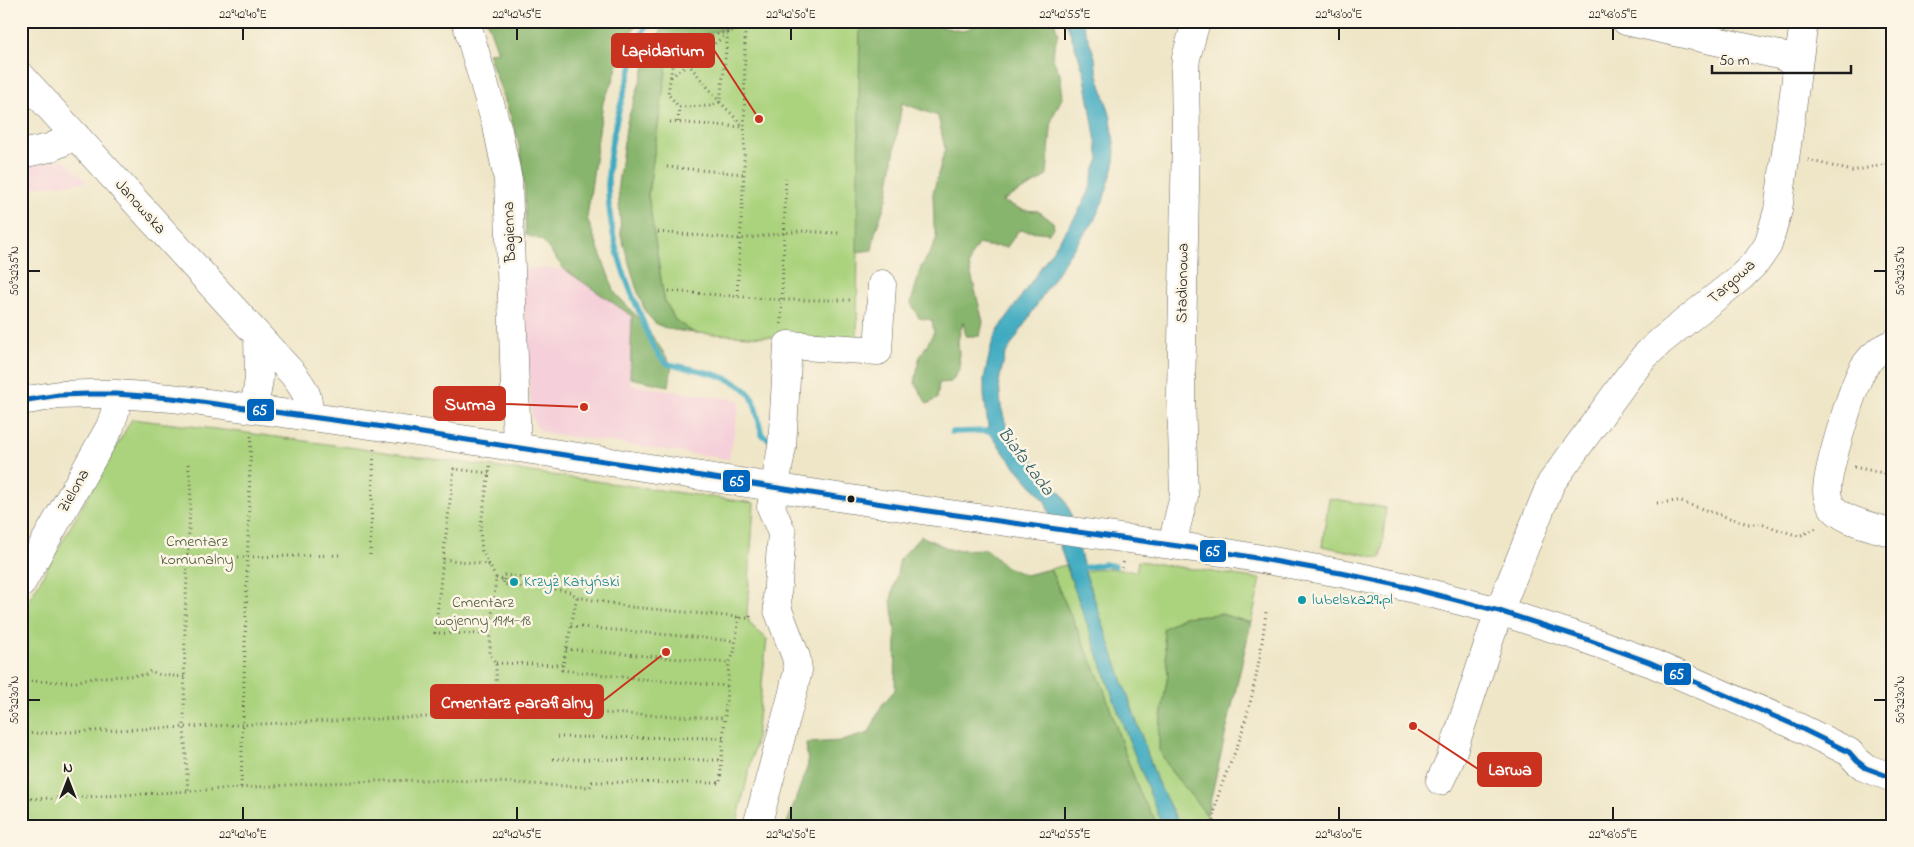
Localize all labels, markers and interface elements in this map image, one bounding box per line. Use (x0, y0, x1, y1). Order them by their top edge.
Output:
text: 22°42'40"E (219, 6, 267, 24)
text: 22°42'45"E (492, 6, 542, 24)
text: 22°42'50"E (766, 6, 816, 24)
text: 22°42'55"E (1039, 6, 1091, 24)
text: 22°43'00"E (1316, 6, 1362, 24)
text: 22°43'05"E (1589, 6, 1637, 24)
callout: Lapidarium (612, 34, 714, 67)
text: Lapidarium (622, 39, 704, 65)
scale bar (1712, 42, 1850, 74)
text: 50 m (1719, 50, 1750, 72)
street label: Janowska (109, 174, 171, 240)
street label: Bagienna (497, 201, 523, 264)
street label: Stadionowa (1170, 243, 1196, 323)
text: 50°32'35"N (6, 246, 24, 296)
text: 50°32'35"N (1892, 246, 1910, 296)
street label: Targowa (1703, 254, 1761, 310)
callout: Surma (434, 387, 505, 420)
text: Surma (444, 393, 496, 419)
line badge: 65 (246, 398, 275, 422)
text: 65 (252, 401, 267, 422)
water label: Biała Łada (991, 422, 1059, 502)
street label: Zielona (52, 465, 96, 517)
line badge: 65 (722, 469, 751, 493)
text: 65 (729, 472, 744, 493)
unlabelled marker (846, 494, 856, 504)
park label: Cmentarz komunalny (161, 530, 234, 572)
line badge: 65 (1199, 539, 1227, 563)
text: 65 (1205, 542, 1220, 563)
place label: Krzyż Katyński (524, 570, 620, 594)
marker: Krzyż Katyński (508, 576, 520, 588)
place label: lubelska29.pl (1312, 588, 1393, 612)
park label: Cmentarz wojenny 1914-18 (435, 591, 531, 633)
marker: lubelska29.pl (1296, 594, 1308, 606)
line badge: 65 (1663, 662, 1692, 686)
text: 65 (1669, 665, 1684, 686)
text: 50°32'30"N (6, 676, 24, 724)
text: 50°32'30"N (1892, 676, 1910, 724)
callout: Cmentarz parafialny (431, 685, 603, 718)
text: Cmentarz parafialny (441, 691, 593, 718)
callout: Larwa (1478, 753, 1541, 786)
north arrow (42, 754, 92, 804)
text: N (63, 758, 73, 779)
text: Larwa (1488, 758, 1532, 784)
text: 22°42'40"E (219, 826, 267, 844)
text: 22°42'45"E (492, 826, 542, 844)
text: 22°42'50"E (766, 826, 816, 844)
text: 22°42'55"E (1039, 826, 1091, 844)
text: 22°43'00"E (1316, 826, 1362, 844)
text: 22°43'05"E (1589, 826, 1637, 844)

